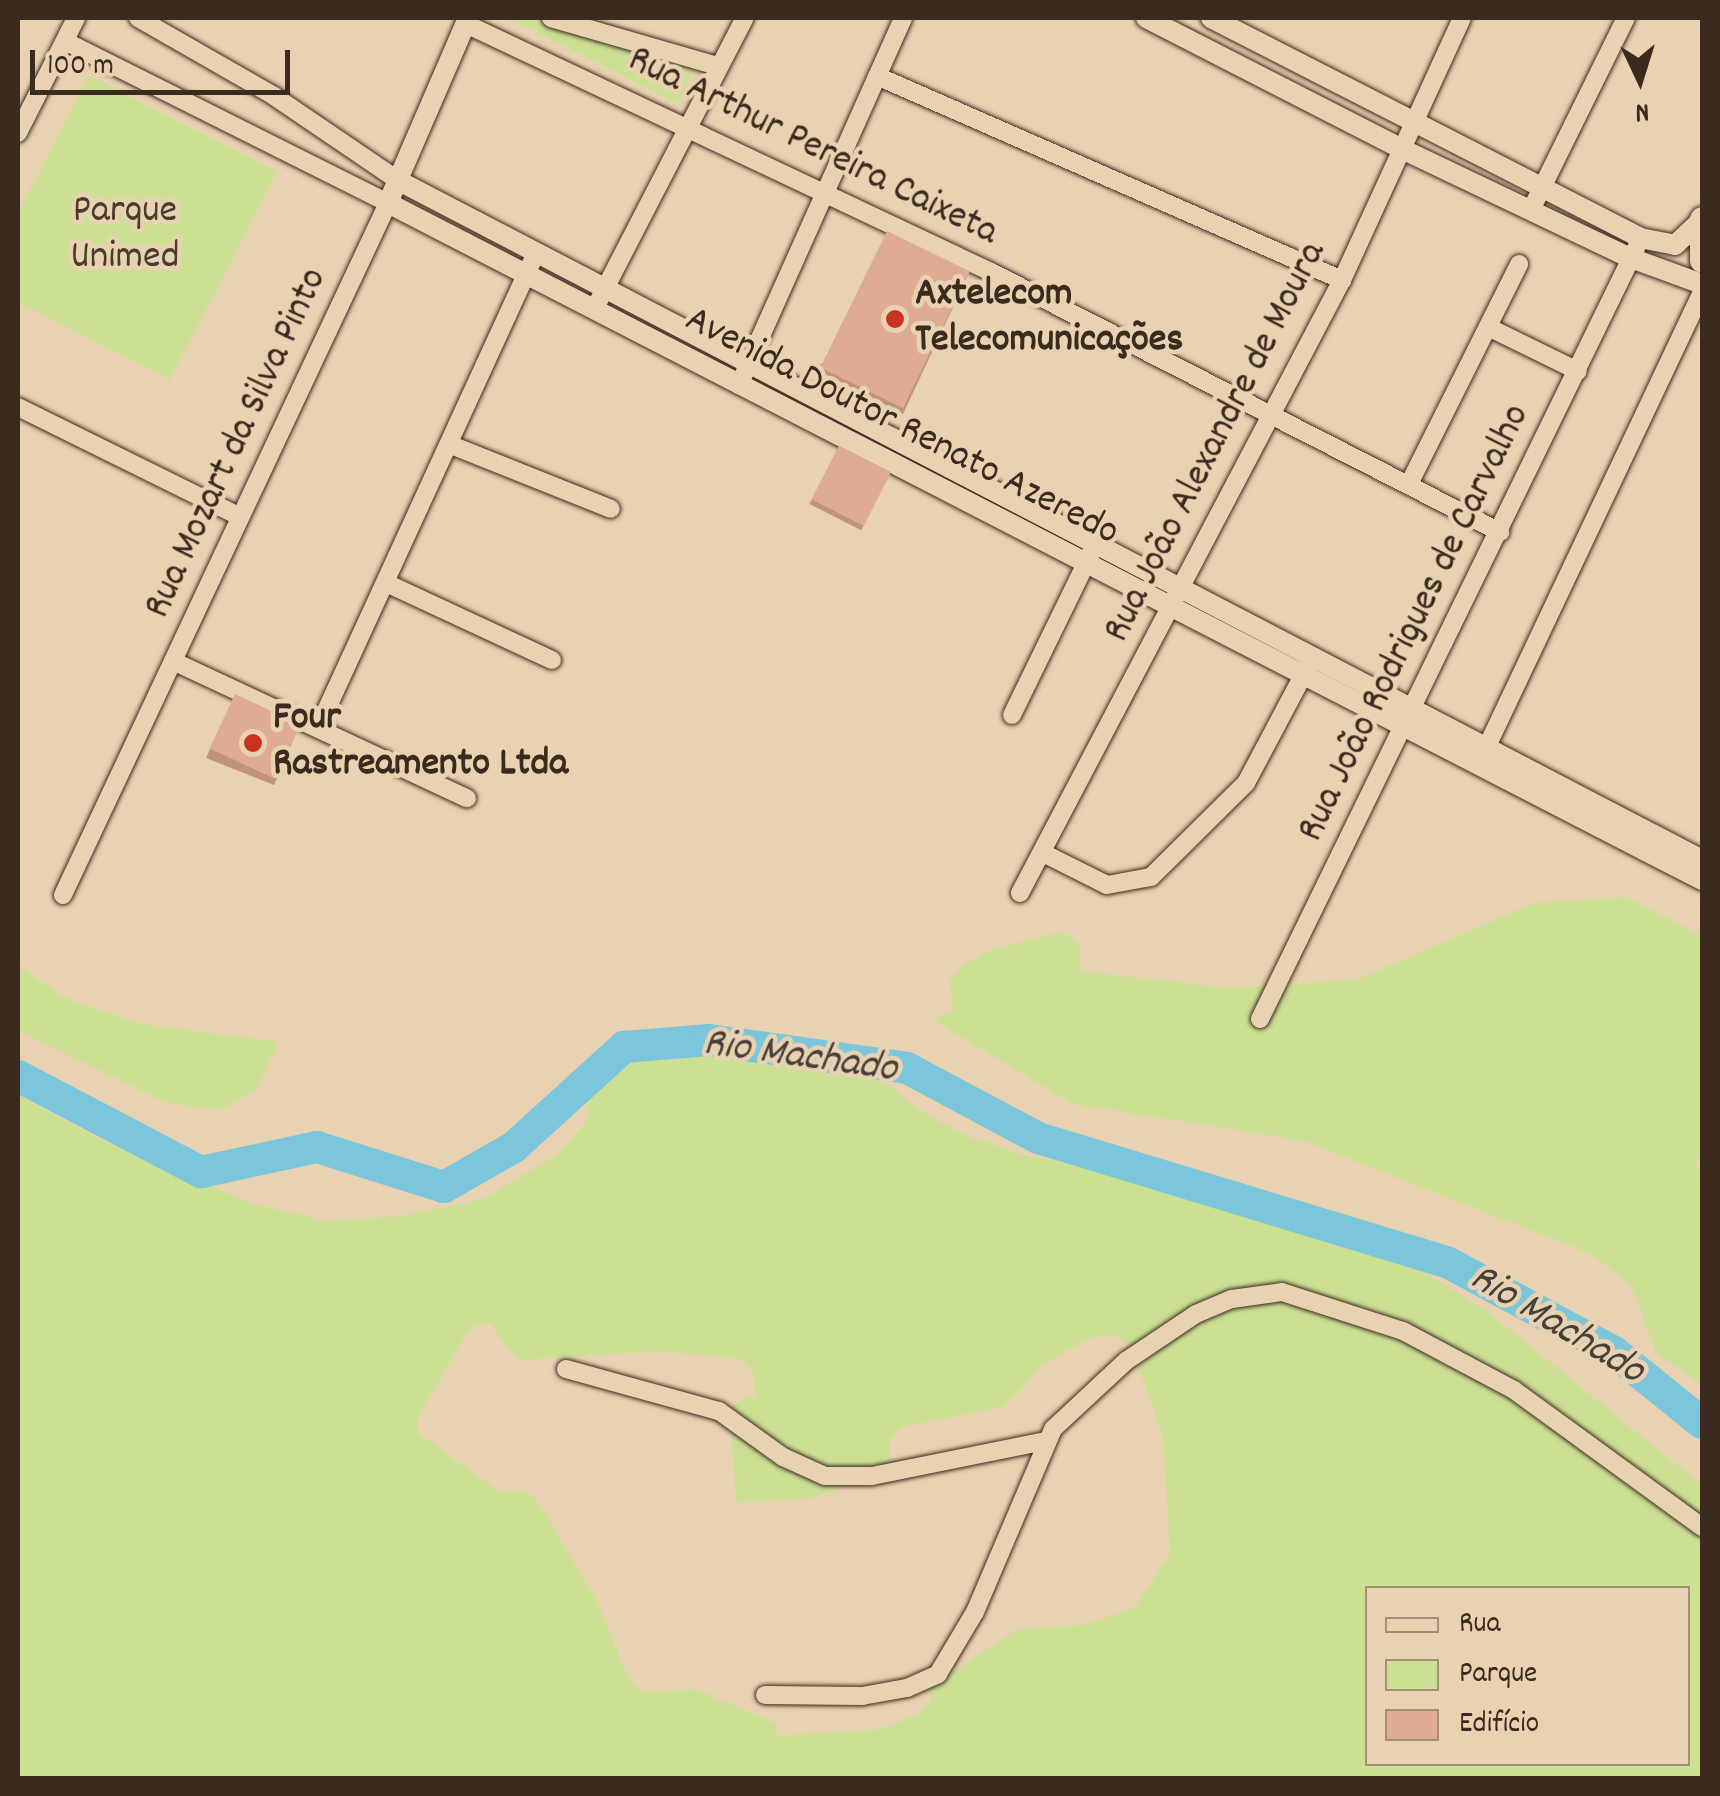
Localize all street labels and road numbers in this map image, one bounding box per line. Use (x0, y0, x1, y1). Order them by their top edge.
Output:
street label: Rua Arthur Pereira Caixeta (619, 38, 1005, 258)
street label: Rua João Alexandre de Moura (1095, 235, 1339, 651)
street label: Rua Mozart da Silva Pinto (136, 261, 340, 627)
street label: Avenida Doutor Renato Azeredo (676, 298, 1126, 558)
street label: Rua João Rodrigues de Carvalho (1289, 398, 1543, 850)

